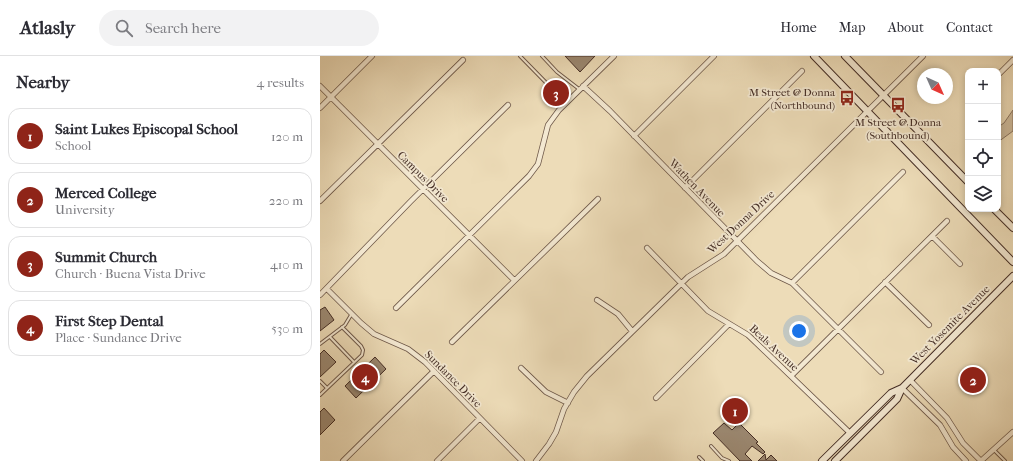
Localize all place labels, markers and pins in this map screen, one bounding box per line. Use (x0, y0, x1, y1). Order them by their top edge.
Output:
pin: 3 (543, 78, 569, 108)
place label: M Street @ Donna (Northbound) (749, 86, 836, 112)
bus stop icon: M Street @ Donna (Northbound) (838, 89, 856, 107)
bus stop icon: M Street @ Donna (Southbound) (889, 96, 907, 114)
place label: M Street @ Donna (Southbound) (855, 116, 942, 142)
pin: 4 (352, 362, 378, 392)
pin: 2 (960, 365, 986, 395)
pin: 1 (722, 396, 748, 426)

